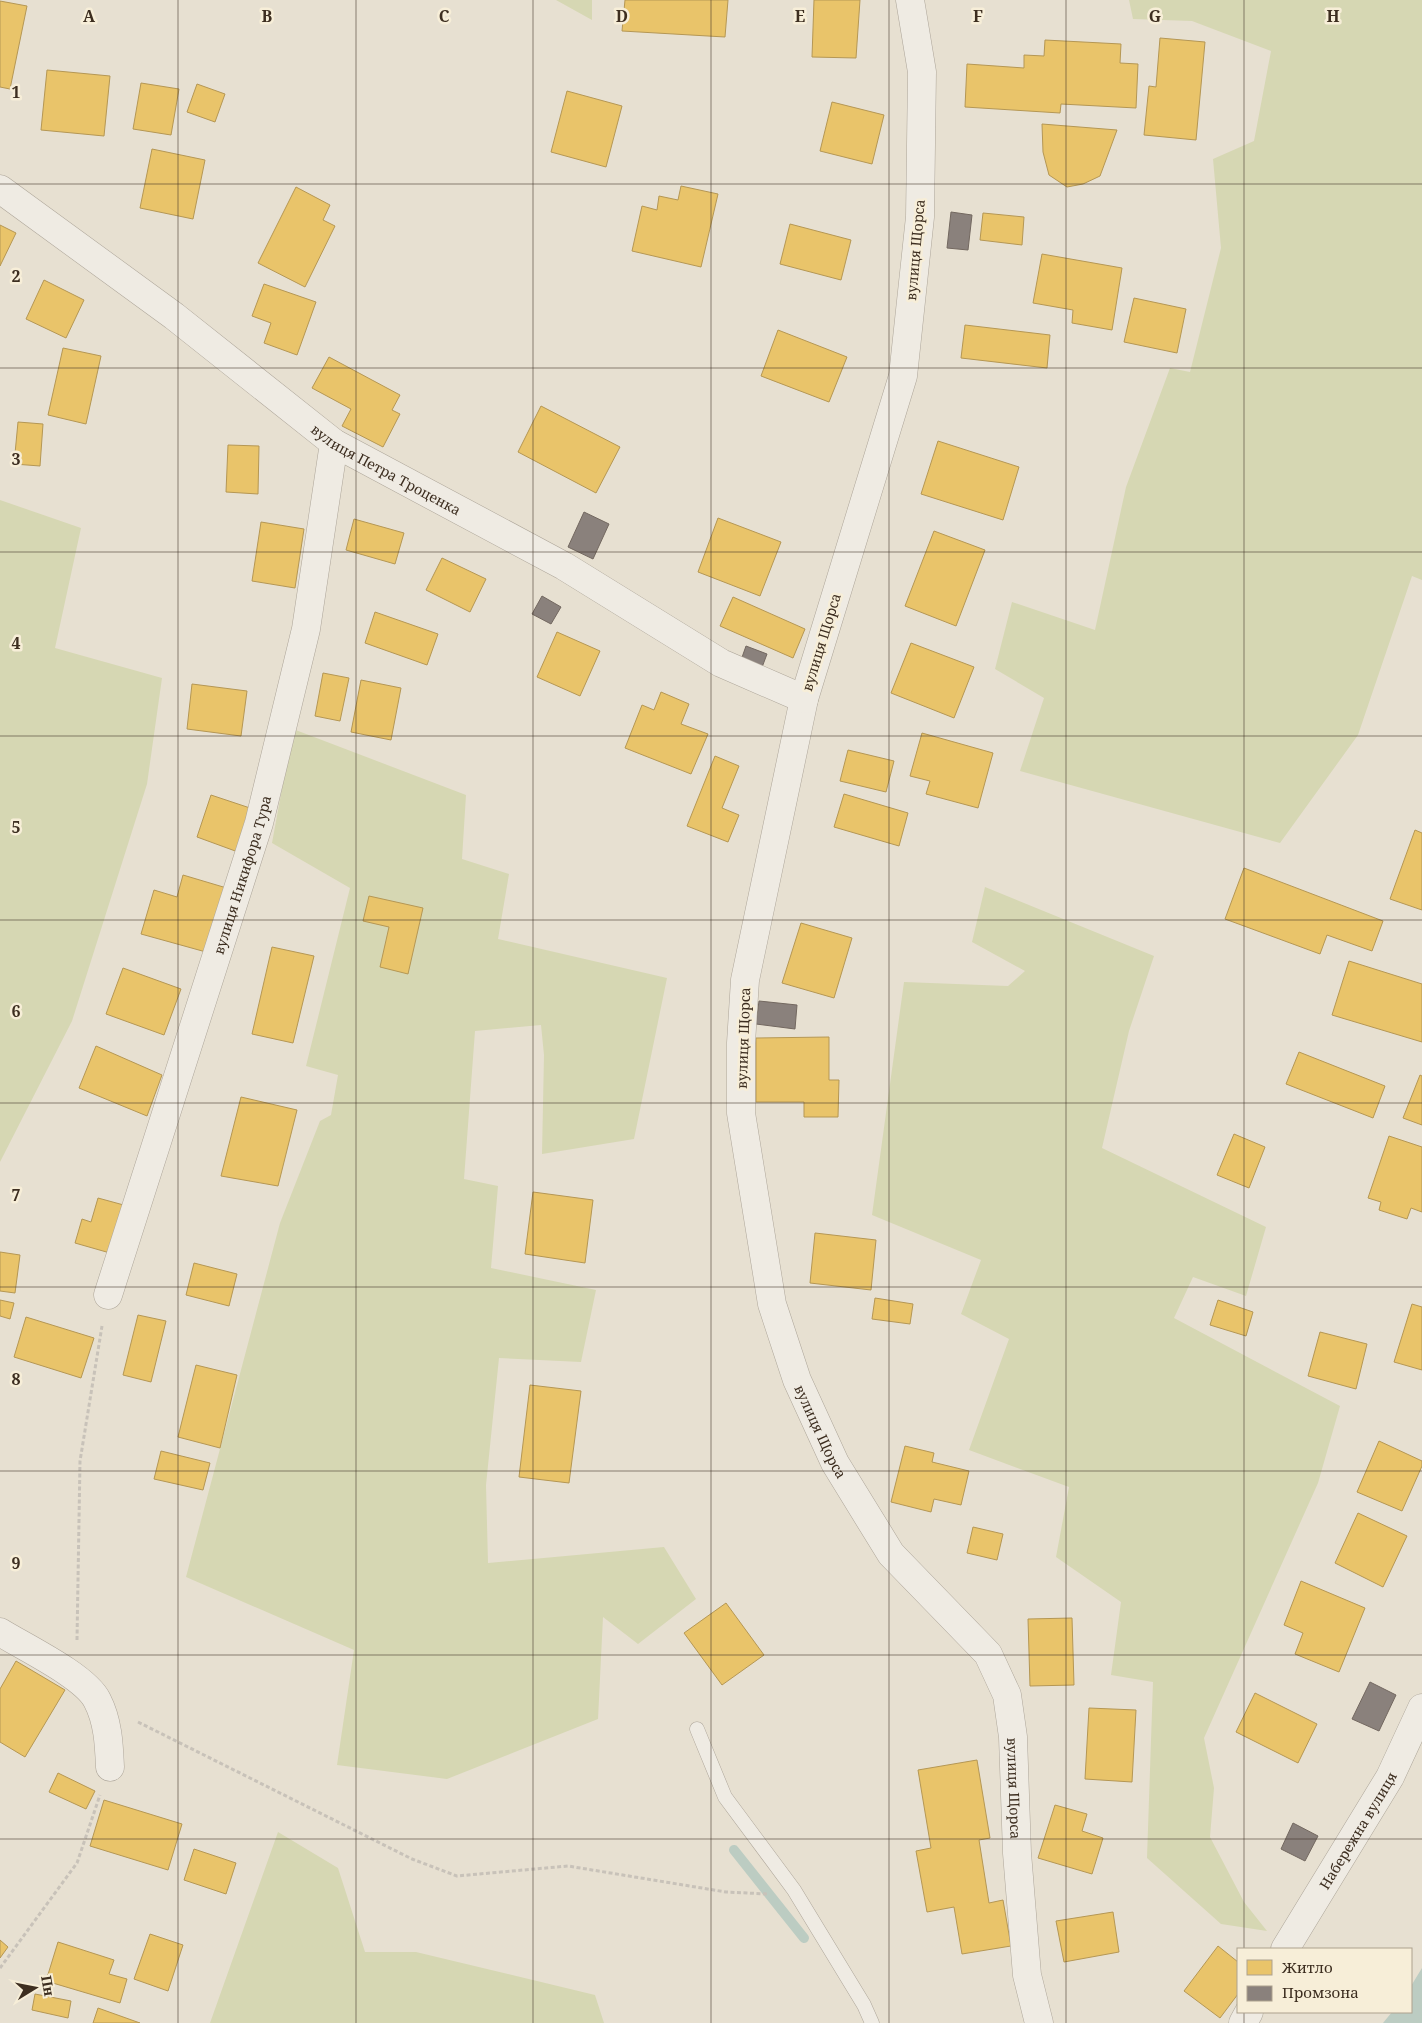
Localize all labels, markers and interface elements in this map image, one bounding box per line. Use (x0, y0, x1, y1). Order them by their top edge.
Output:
text: A (83, 5, 96, 27)
text: B (262, 5, 273, 27)
text: C (439, 5, 450, 27)
text: D (616, 5, 628, 27)
text: E (795, 5, 805, 27)
text: F (973, 5, 983, 27)
text: G (1149, 5, 1161, 27)
text: H (1326, 5, 1340, 27)
text: 1 (11, 81, 21, 103)
street label: вулиця Щорса (901, 199, 929, 301)
text: 2 (11, 265, 21, 287)
street label: вулиця Петра Троценка (307, 419, 465, 519)
text: 3 (11, 448, 21, 470)
street label: вулиця Щорса (797, 591, 845, 693)
text: 4 (11, 632, 21, 654)
street label: вулиця Никифора Тура (208, 793, 275, 957)
text: 5 (11, 816, 21, 838)
street label: вулиця Щорса (732, 987, 754, 1089)
text: 6 (11, 1000, 21, 1022)
text: 7 (11, 1184, 21, 1206)
text: 8 (11, 1368, 21, 1390)
street label: вулиця Щорса (791, 1381, 851, 1482)
text: 9 (11, 1552, 21, 1574)
street label: вулиця Щорса (1004, 1737, 1026, 1839)
street label: Набережна вулиця (1314, 1769, 1401, 1893)
legend (1237, 1948, 1412, 2013)
text: Житло (1281, 1957, 1333, 1977)
north arrow (10, 1963, 60, 2013)
text: Пн (37, 1974, 60, 1998)
text: Промзона (1282, 1982, 1359, 2002)

